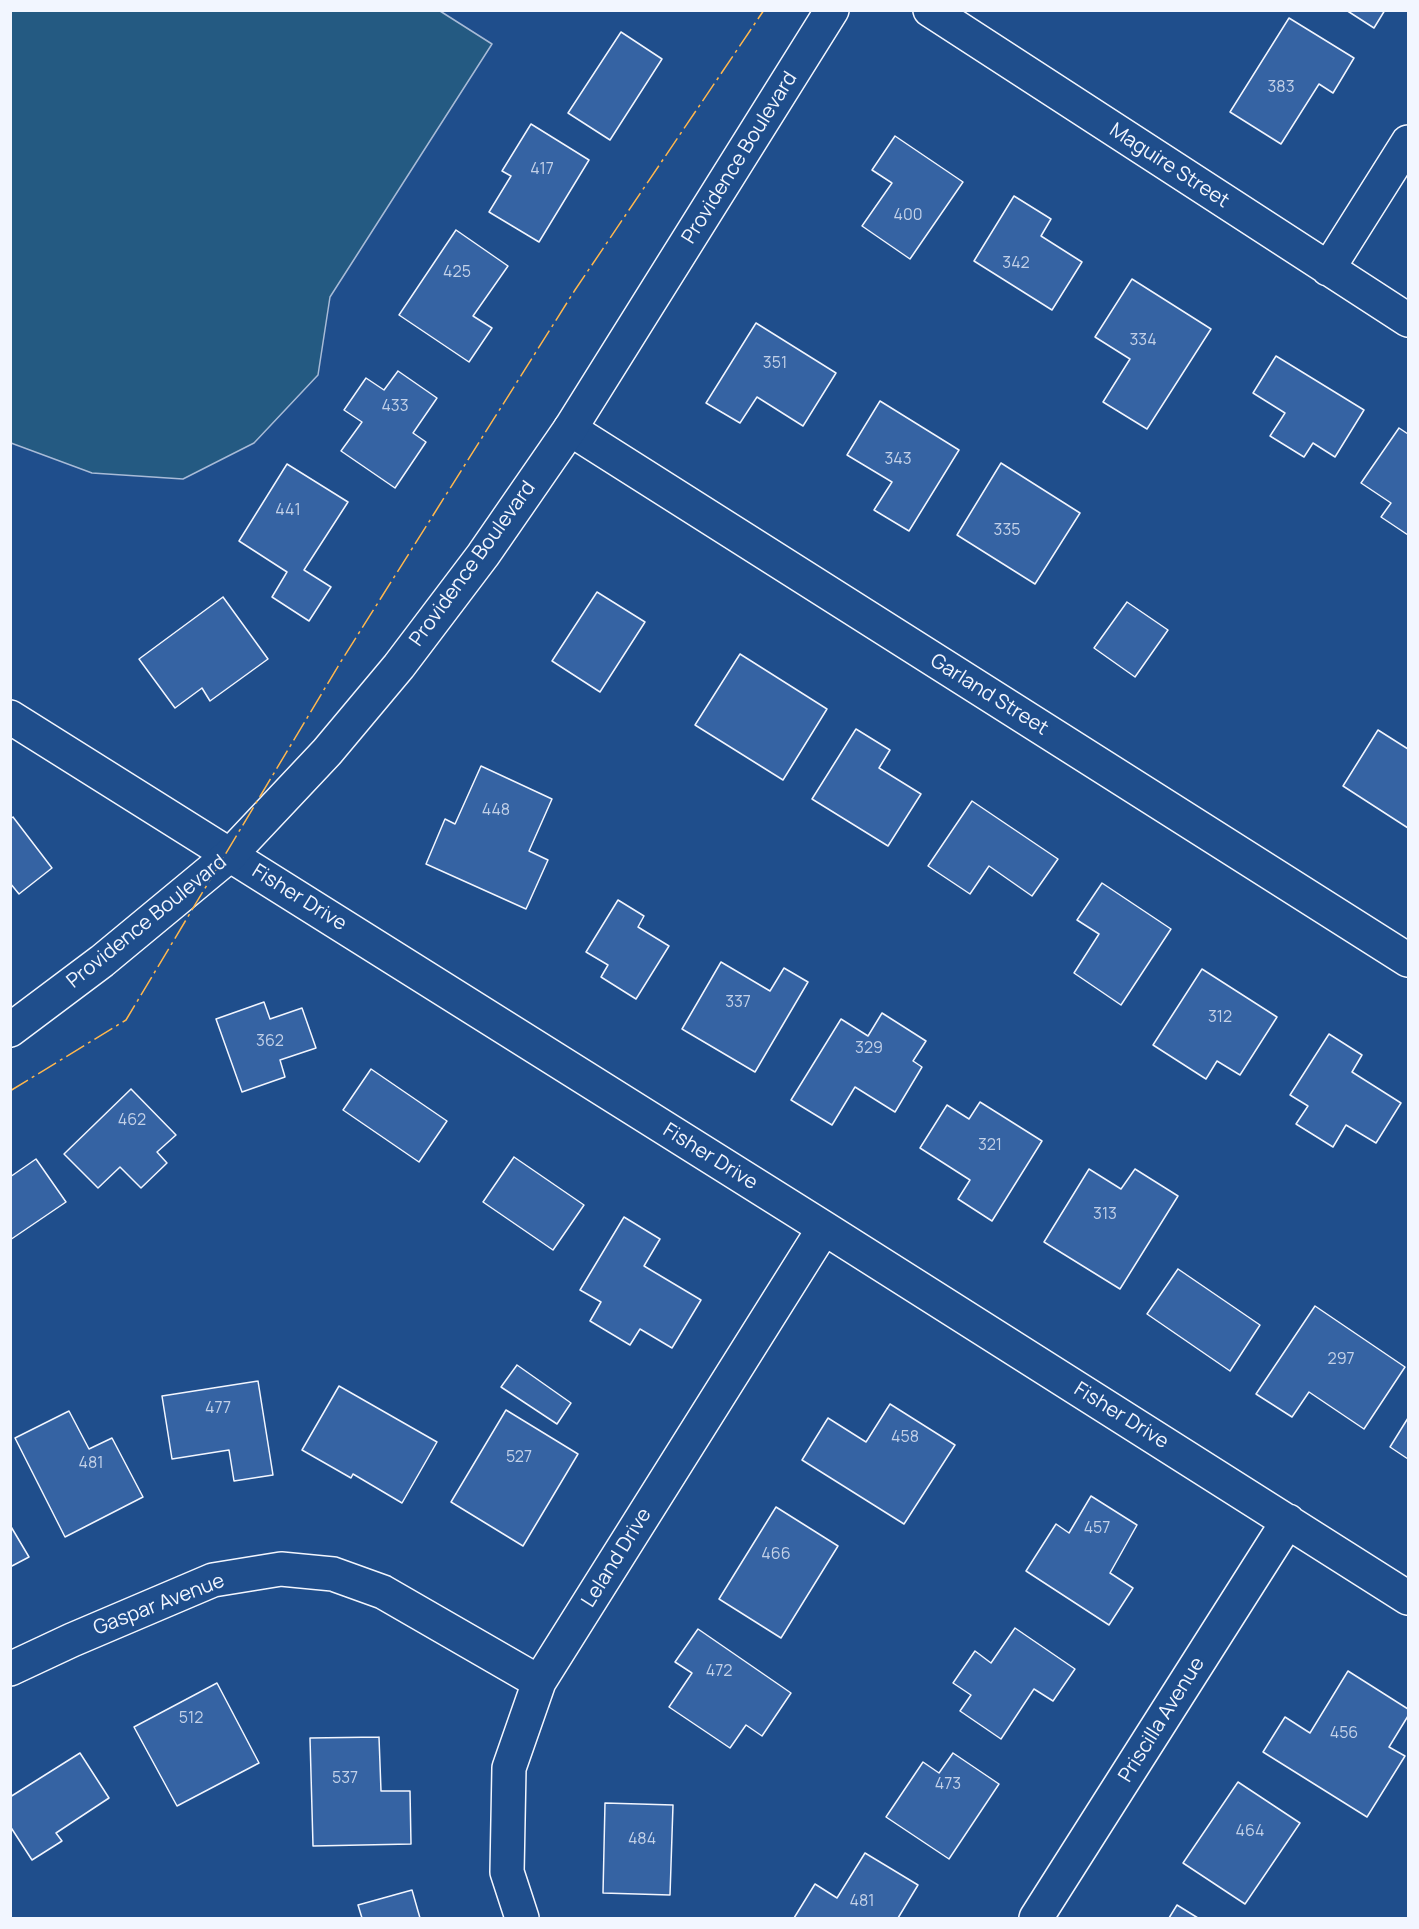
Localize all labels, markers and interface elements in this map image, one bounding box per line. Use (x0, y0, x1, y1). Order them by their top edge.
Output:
street label: Providence Boulevard (677, 68, 803, 248)
house number: 383 (1268, 78, 1294, 98)
street label: Maguire Street (1105, 118, 1233, 214)
house number: 417 (530, 160, 554, 180)
house number: 400 (894, 206, 922, 226)
house number: 342 (1002, 254, 1030, 274)
house number: 425 (443, 263, 471, 283)
house number: 334 (1129, 331, 1157, 351)
house number: 351 (763, 354, 787, 374)
house number: 433 (381, 397, 409, 417)
house number: 343 (884, 450, 912, 470)
street label: Providence Boulevard (405, 477, 541, 651)
house number: 441 (275, 501, 301, 521)
house number: 335 (994, 521, 1020, 541)
street label: Garland Street (926, 649, 1052, 741)
house number: 448 (482, 801, 510, 821)
street label: Providence Boulevard (62, 850, 232, 994)
street label: Fisher Drive (247, 860, 351, 936)
house number: 337 (725, 993, 751, 1013)
house number: 312 (1208, 1008, 1232, 1028)
house number: 362 (256, 1032, 284, 1052)
house number: 329 (855, 1039, 883, 1059)
house number: 462 (118, 1111, 146, 1131)
street label: Fisher Drive (658, 1119, 762, 1195)
house number: 321 (978, 1136, 1002, 1156)
house number: 313 (1093, 1205, 1117, 1225)
house number: 297 (1328, 1350, 1354, 1370)
street label: Fisher Drive (1069, 1378, 1173, 1454)
house number: 477 (205, 1399, 231, 1419)
house number: 458 (891, 1428, 919, 1448)
house number: 527 (506, 1448, 532, 1468)
house number: 481 (79, 1454, 103, 1474)
street label: Leland Drive (577, 1504, 657, 1612)
house number: 457 (1084, 1519, 1110, 1539)
house number: 466 (761, 1545, 791, 1565)
street label: Gaspar Avenue (90, 1569, 228, 1641)
street label: Priscilla Avenue (1114, 1653, 1210, 1787)
house number: 472 (706, 1662, 732, 1682)
house number: 512 (179, 1709, 203, 1729)
house number: 456 (1330, 1724, 1358, 1744)
house number: 537 (332, 1769, 358, 1789)
house number: 473 (935, 1775, 961, 1795)
house number: 464 (1236, 1822, 1264, 1842)
house number: 484 (628, 1830, 656, 1850)
house number: 481 (850, 1892, 874, 1912)

